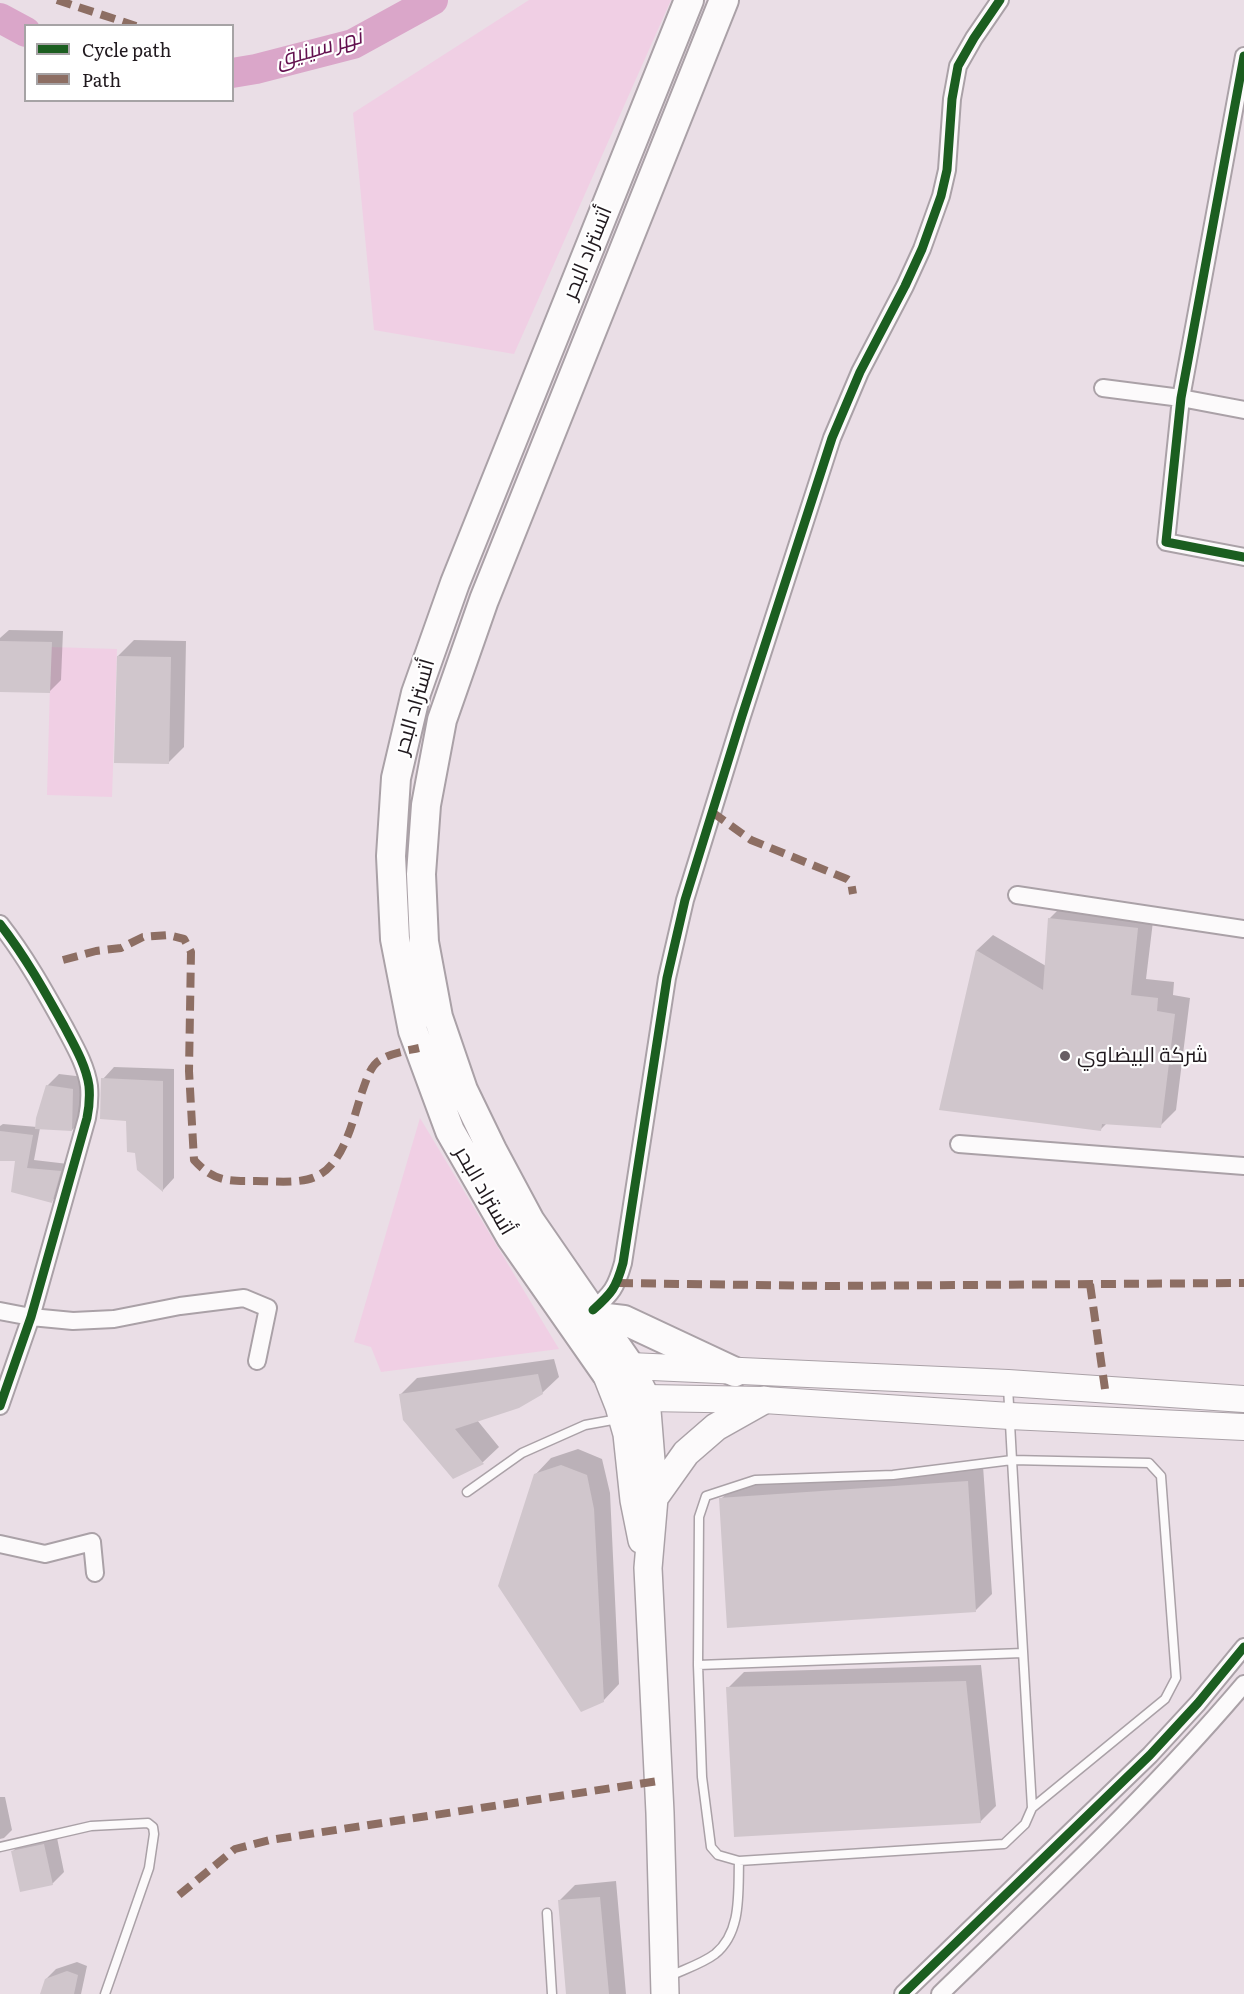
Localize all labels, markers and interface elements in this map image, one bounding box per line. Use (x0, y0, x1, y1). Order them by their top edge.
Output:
legend (24, 24, 234, 102)
water label: نهر سينيق (273, 24, 365, 74)
text: Cycle path (82, 36, 171, 63)
text: Path (82, 66, 121, 93)
street label: أتستراد البحر (558, 203, 618, 303)
street label: أتستراد البحر (389, 656, 441, 758)
place label: شركة البيضاوي (1077, 1043, 1208, 1069)
marker: شركة البيضاوي (1058, 1049, 1072, 1063)
street label: أتستراد البحر (449, 1142, 519, 1240)

